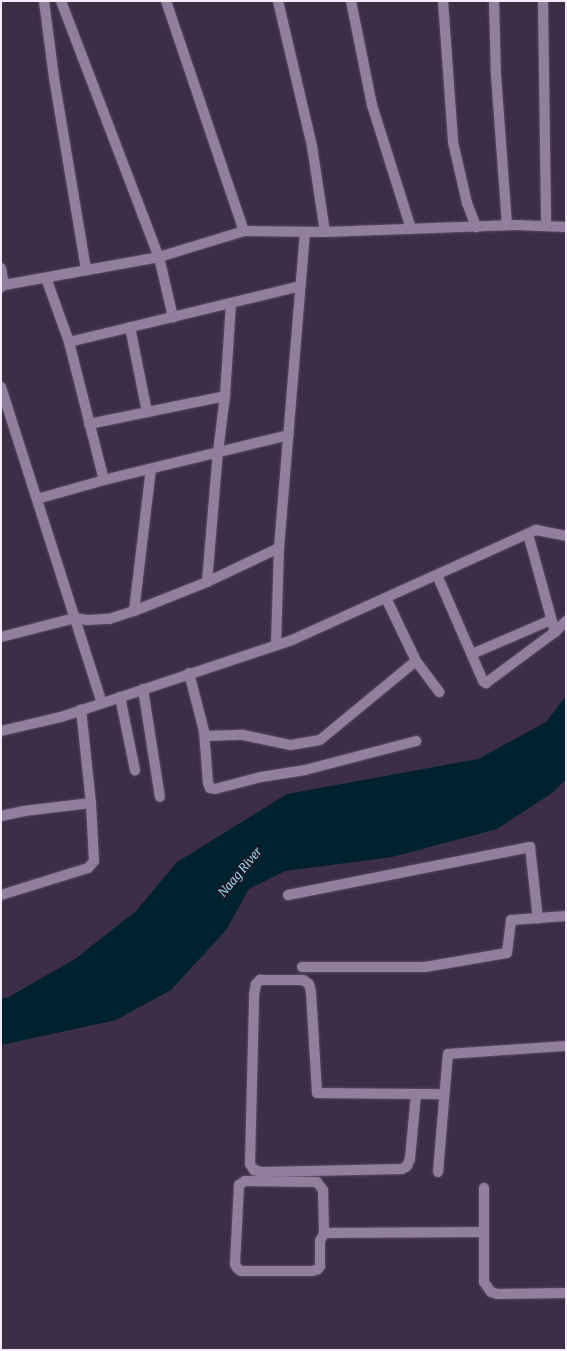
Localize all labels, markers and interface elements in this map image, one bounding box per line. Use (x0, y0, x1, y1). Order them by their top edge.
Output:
water label: Naag River (215, 844, 265, 900)

